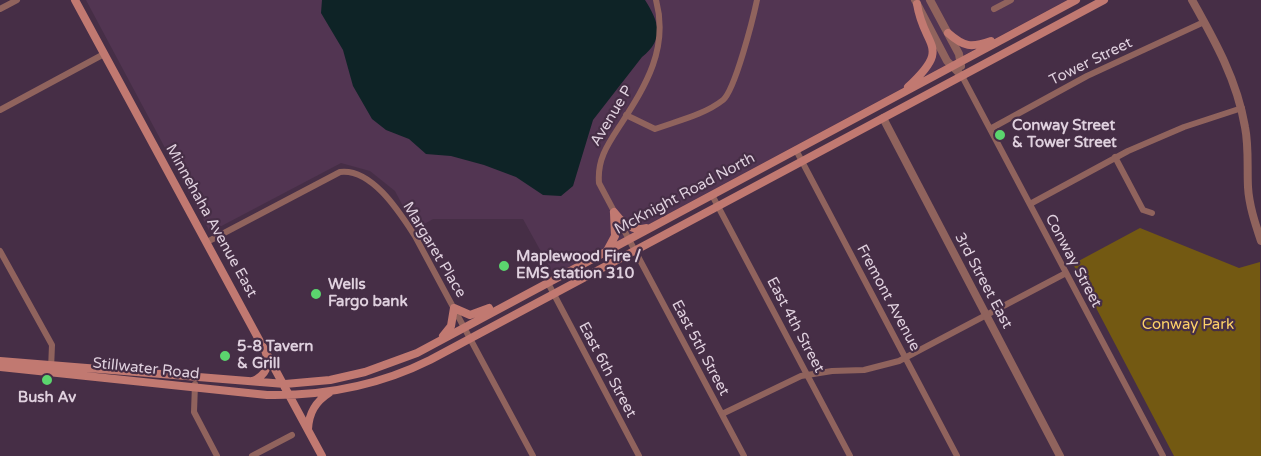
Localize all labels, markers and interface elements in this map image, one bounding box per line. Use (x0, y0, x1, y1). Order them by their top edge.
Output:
street label: Tower Street (1047, 34, 1135, 90)
street label: Avenue P (587, 82, 637, 150)
place label: Conway Street & Tower Street (1012, 117, 1117, 152)
marker: Conway Street & Tower Street (993, 128, 1007, 142)
street label: Minnehaha Avenue East (161, 141, 261, 301)
street label: McKnight Road North (612, 149, 758, 239)
street label: Margaret Place (398, 199, 470, 301)
street label: Conway Street (1041, 211, 1105, 311)
street label: 3rd Street East (950, 230, 1016, 332)
street label: Fremont Avenue (852, 242, 924, 354)
place label: Maplewood Fire / EMS station 310 (516, 248, 641, 283)
marker: Maplewood Fire / EMS station 310 (497, 259, 511, 273)
street label: East 4th Street (762, 274, 828, 376)
place label: Wells Fargo bank (328, 276, 408, 311)
marker: Wells Fargo bank (309, 287, 323, 301)
street label: East 5th Street (667, 297, 733, 399)
park label: Conway Park (1142, 316, 1234, 334)
street label: East 6th Street (574, 319, 640, 421)
place label: 5-8 Tavern & Grill (237, 338, 313, 373)
marker: 5-8 Tavern & Grill (218, 349, 232, 363)
street label: Stillwater Road (92, 354, 200, 384)
marker: Bush Av (40, 373, 54, 387)
place label: Bush Av (18, 389, 76, 407)

